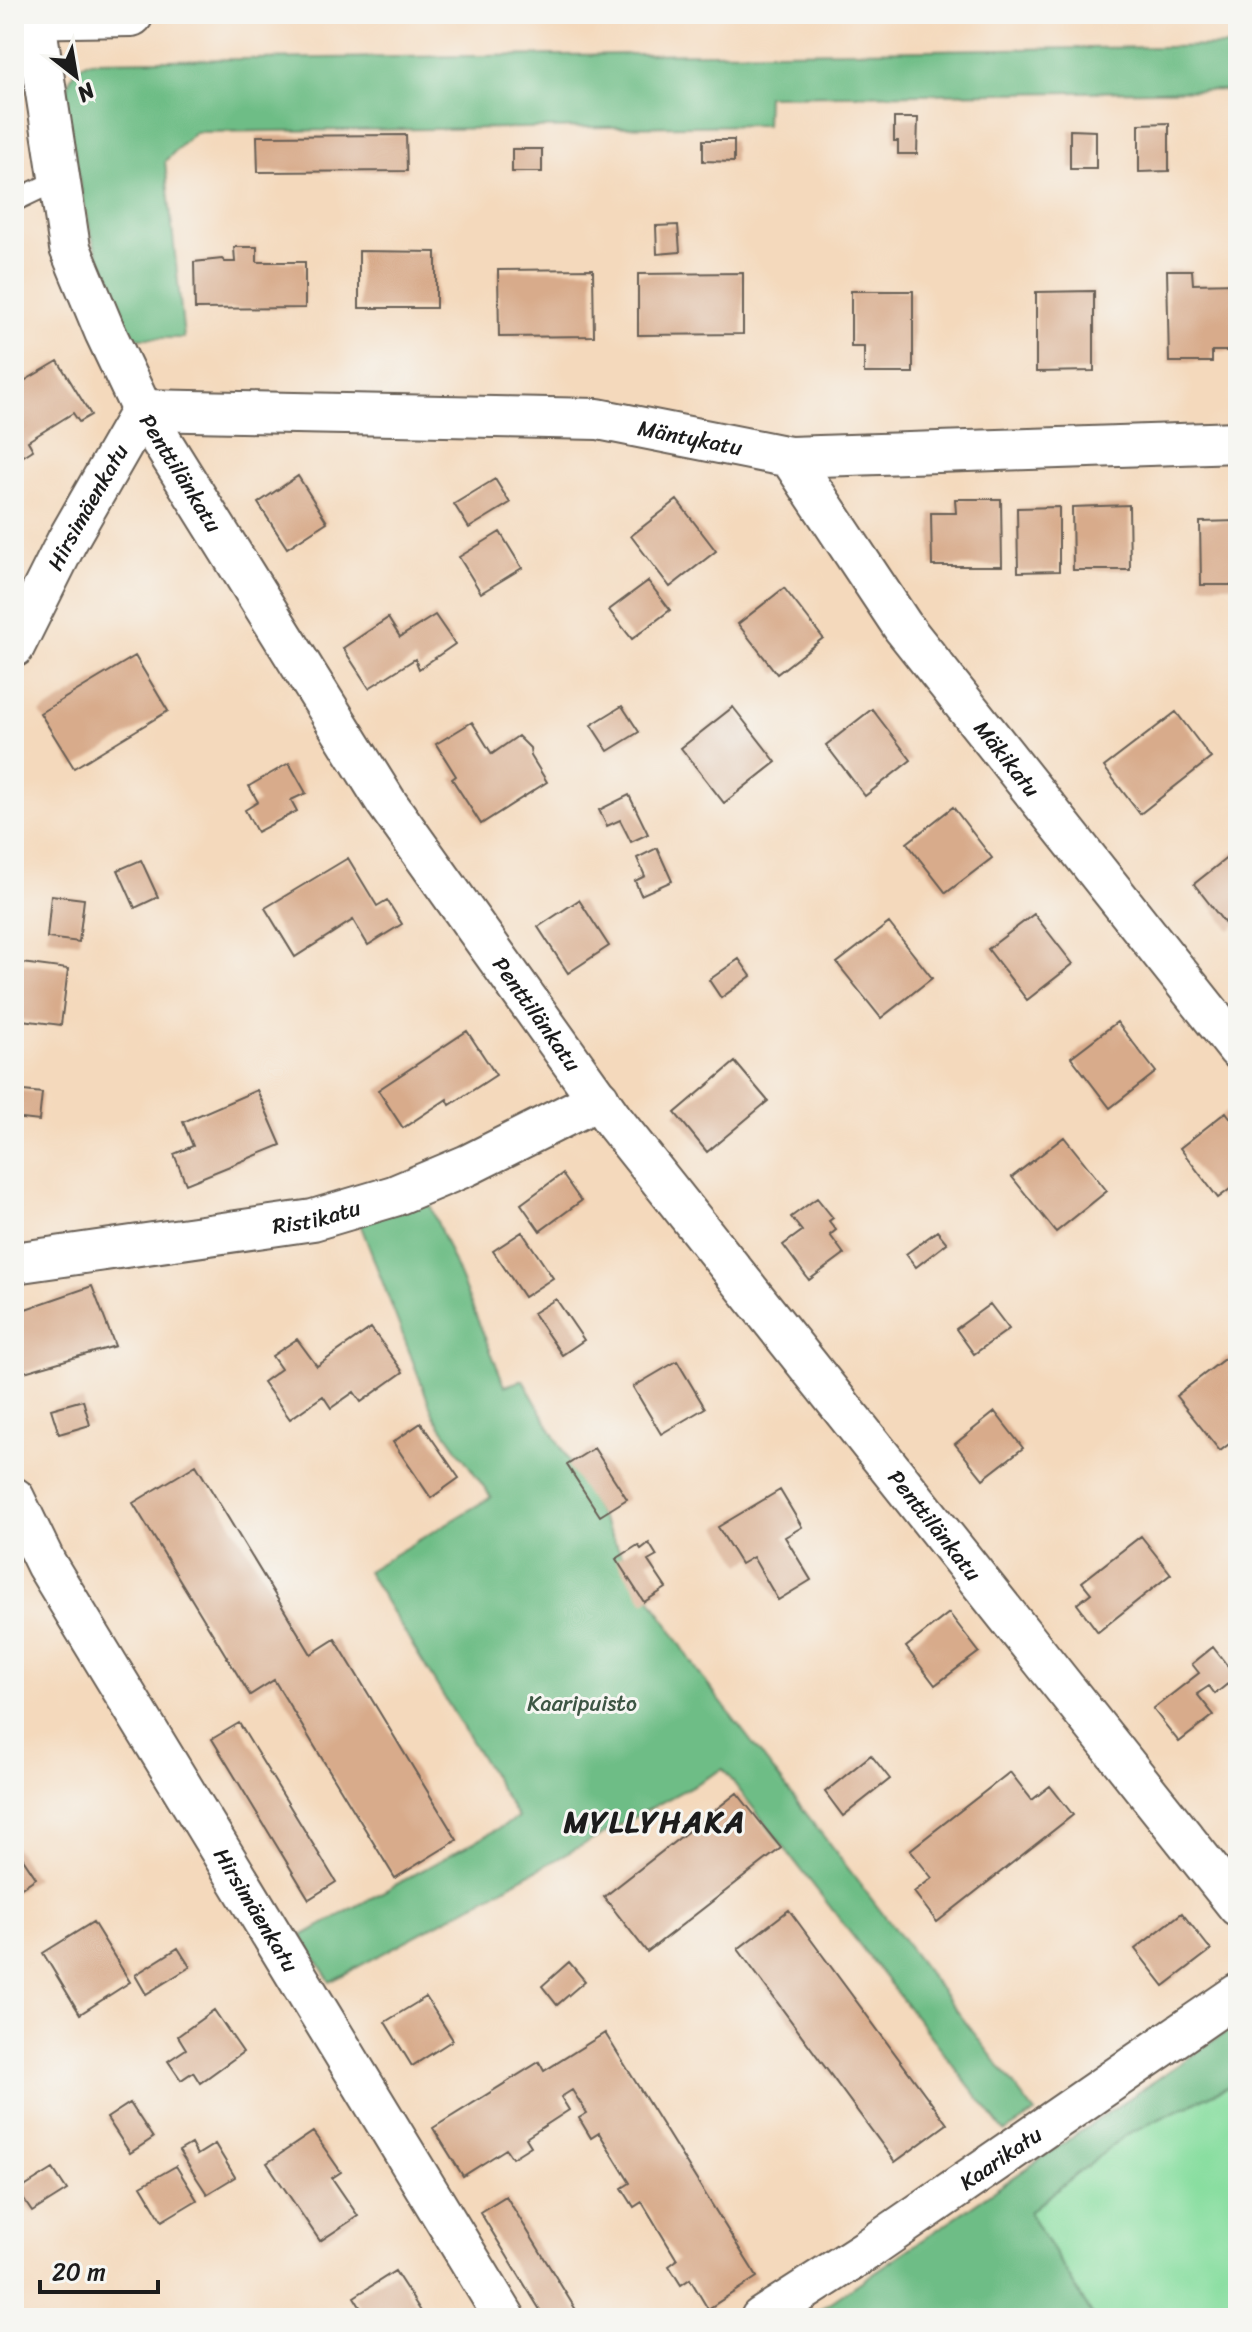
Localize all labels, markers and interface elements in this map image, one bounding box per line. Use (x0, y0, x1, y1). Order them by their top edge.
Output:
north arrow (36, 36, 116, 116)
text: N (69, 72, 103, 114)
street label: Penttilänkatu (129, 406, 233, 540)
street label: Mäntykatu (634, 408, 746, 467)
street label: Hirsimäenkatu (36, 436, 139, 578)
street label: Mäkikatu (964, 711, 1050, 806)
street label: Penttilänkatu (482, 948, 592, 1080)
street label: Ristikatu (270, 1188, 366, 1246)
street label: Penttilänkatu (878, 1461, 992, 1590)
park label: Kaaripuisto (527, 1684, 637, 1723)
district label: MYLLYHAKA (563, 1795, 746, 1849)
street label: Hirsimäenkatu (203, 1840, 309, 1980)
street label: Kaarikatu (951, 2115, 1051, 2201)
scale bar (40, 2244, 158, 2294)
text: 20 m (52, 2251, 106, 2293)

